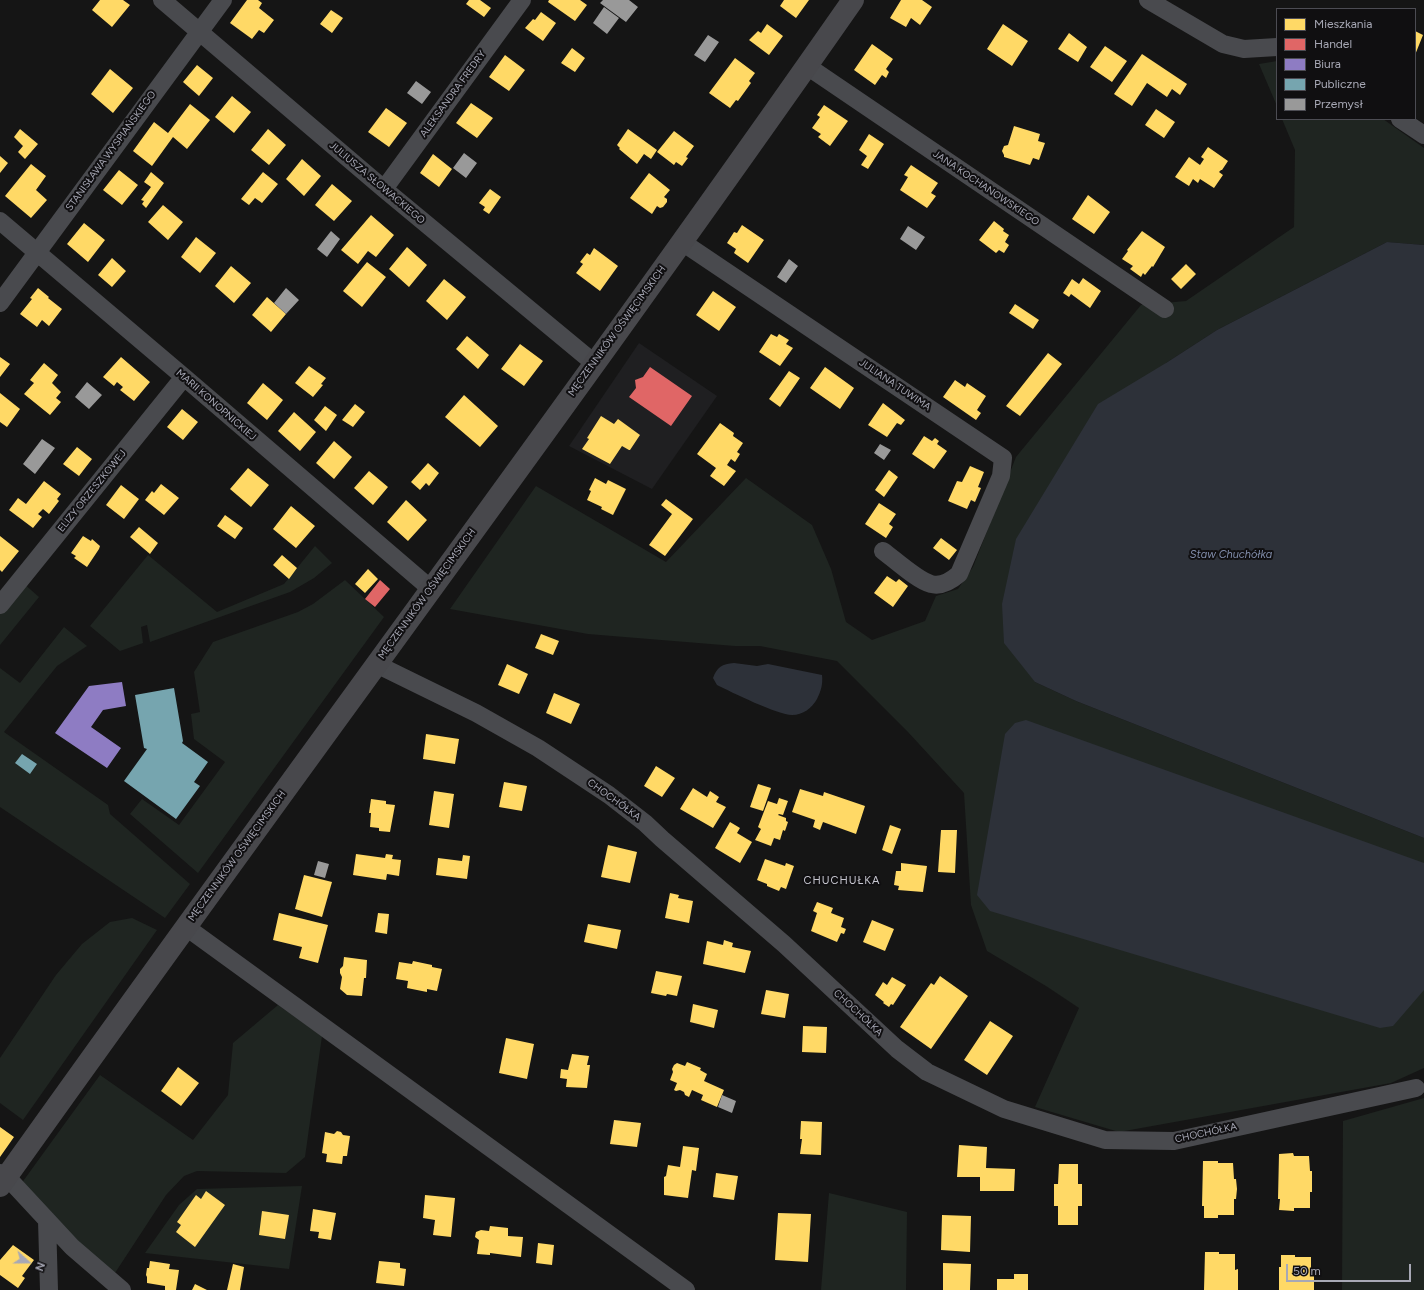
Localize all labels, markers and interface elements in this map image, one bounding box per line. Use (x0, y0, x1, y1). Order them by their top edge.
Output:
legend (1276, 8, 1416, 120)
text: Mieszkania (1314, 17, 1372, 31)
text: Handel (1314, 37, 1352, 51)
street label: ALEKSANDRA FREDRY (418, 48, 488, 140)
text: Biura (1314, 57, 1341, 71)
text: Publiczne (1314, 77, 1366, 91)
street label: STANISŁAWA WYSPIAŃSKIEGO (63, 89, 159, 213)
text: Przemysł (1314, 97, 1363, 111)
street label: JULIUSZA SŁOWACKIEGO (327, 139, 427, 227)
street label: JANA KOCHANOWSKIEGO (931, 148, 1041, 228)
street label: MĘCZENNIKÓW OŚWIĘCIMSKICH (566, 264, 668, 398)
street label: JULIANA TUWIMA (857, 357, 933, 413)
street label: MARII KONOPNICKIEJ (174, 367, 258, 443)
street label: ELIZY ORZESZKOWEJ (55, 448, 129, 534)
street label: MĘCZENNIKÓW OŚWIĘCIMSKICH (376, 527, 478, 661)
water label: Staw Chuchółka (1190, 548, 1272, 562)
street label: CHOCHÓŁKA (585, 777, 643, 823)
street label: MĘCZENNIKÓW OŚWIĘCIMSKICH (186, 789, 288, 923)
district label: CHUCHUŁKA (804, 874, 880, 888)
street label: CHOCHÓŁKA (831, 987, 885, 1039)
street label: CHOCHÓŁKA (1174, 1121, 1238, 1145)
north arrow (8, 1242, 48, 1282)
scale bar (1288, 1256, 1413, 1282)
text: N (32, 1260, 47, 1273)
text: 50 m (1293, 1264, 1321, 1278)

